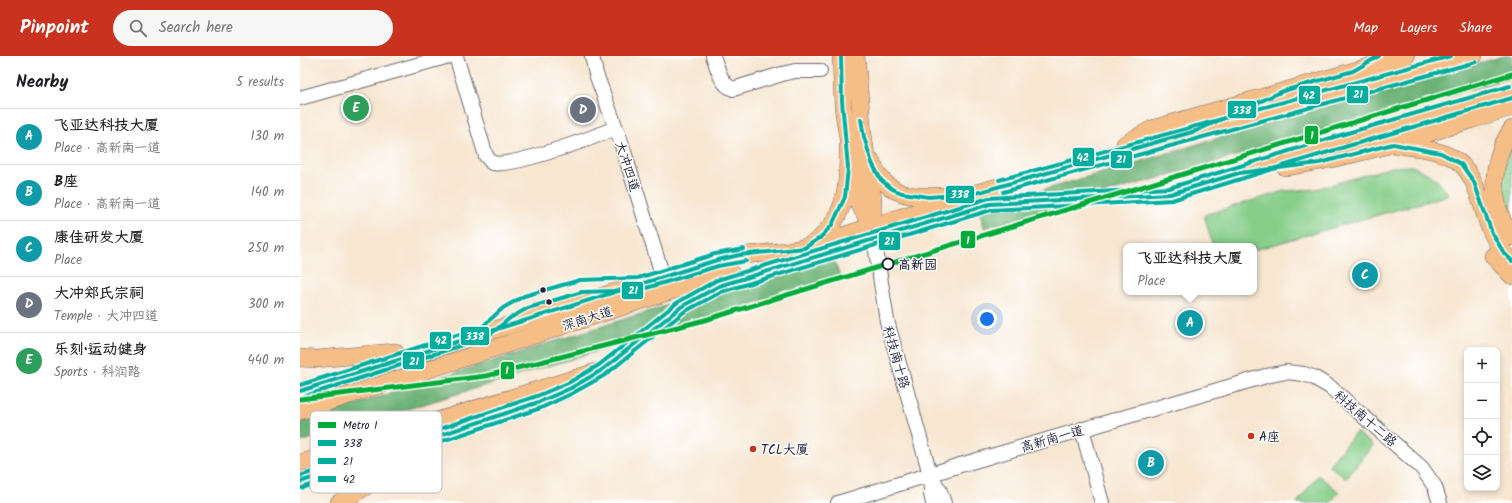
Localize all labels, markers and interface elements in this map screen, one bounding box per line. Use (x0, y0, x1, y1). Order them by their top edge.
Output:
search box (113, 10, 393, 46)
text: Pinpoint (20, 13, 89, 43)
text: Search here (159, 16, 233, 40)
icon: search (127, 17, 149, 39)
text: Map (1354, 17, 1378, 39)
text: Layers (1400, 17, 1438, 39)
text: Share (1460, 17, 1492, 39)
text: Nearby (16, 69, 68, 96)
text: 5 results (236, 72, 284, 93)
line badge: 42 (1298, 85, 1321, 105)
line badge: 21 (1346, 85, 1369, 104)
text: 21 (1353, 86, 1364, 104)
text: 42 (1303, 87, 1315, 105)
pin: E (343, 93, 369, 123)
pin: D (570, 95, 596, 125)
line badge: 338 (1227, 100, 1257, 119)
text: 338 (1232, 102, 1252, 120)
text: 飞亚达科技大厦 (54, 114, 159, 138)
line badge: 1 (1304, 125, 1319, 145)
text: A (25, 126, 33, 147)
text: 130 m (250, 126, 284, 147)
text: 1 (1310, 127, 1314, 145)
text: Place · 高新南一道 (54, 138, 160, 159)
street label: 大冲四道 (609, 138, 645, 194)
line badge: 42 (1072, 147, 1095, 167)
text: 42 (1077, 149, 1089, 167)
line badge: 21 (1110, 150, 1133, 169)
text: 21 (1116, 151, 1127, 169)
text: B座 (54, 170, 78, 194)
text: B (25, 182, 33, 203)
text: 140 m (251, 182, 284, 203)
line badge: 338 (945, 185, 975, 204)
text: 338 (950, 186, 970, 204)
text: Place · 高新南一道 (54, 194, 160, 215)
text: 康佳研发大厦 (54, 226, 144, 250)
line badge: 1 (960, 230, 976, 249)
line badge: 21 (878, 231, 901, 251)
text: 1 (966, 232, 970, 250)
text: 21 (884, 233, 895, 251)
text: C (25, 238, 33, 259)
text: 250 m (247, 238, 284, 259)
popup (1123, 243, 1257, 295)
text: 飞亚达科技大厦 (1137, 247, 1243, 271)
text: Place (54, 250, 82, 271)
place label: 高新园 (898, 255, 937, 276)
marker: 高新园 (881, 257, 895, 271)
pin: C (1352, 260, 1378, 290)
text: Place (1137, 271, 1165, 292)
line badge: 21 (621, 281, 644, 300)
text: 大冲郑氏宗祠 (54, 282, 144, 306)
text: 21 (628, 282, 639, 300)
unlabelled marker (538, 285, 548, 295)
text: D (25, 294, 33, 315)
text: 300 m (248, 294, 284, 315)
unlabelled marker (544, 297, 554, 307)
street label: 深南大道 (559, 301, 615, 337)
text: Temple · 大冲四道 (54, 306, 158, 327)
pin: A (1177, 308, 1203, 338)
your location (977, 309, 997, 329)
street label: 科技南十路 (877, 323, 915, 392)
line badge: 338 (460, 326, 490, 346)
text: 338 (465, 328, 485, 346)
line badge: 42 (429, 331, 452, 350)
text: 42 (435, 332, 447, 350)
text: 乐刻·运动健身 (54, 338, 148, 362)
map controls (1464, 347, 1500, 491)
button: + (1464, 347, 1500, 383)
text: E (25, 350, 33, 371)
text: 440 m (248, 350, 284, 371)
line badge: 21 (402, 351, 425, 370)
text: 21 (409, 353, 420, 371)
line badge: 1 (500, 361, 515, 380)
text: Sports · 科润路 (54, 362, 140, 383)
text: 1 (505, 362, 509, 380)
button: − (1464, 383, 1500, 419)
street label: 科技南十二路 (1329, 386, 1401, 453)
legend (310, 411, 442, 493)
text: Metro 1 (343, 417, 377, 435)
button: locate (1464, 419, 1500, 455)
street label: 高新南一道 (1018, 420, 1087, 458)
place label: A座 (1259, 427, 1280, 448)
marker: A座 (1246, 431, 1256, 441)
text: 338 (343, 435, 363, 453)
place label: TCL大厦 (761, 440, 809, 461)
marker: TCL大厦 (748, 444, 758, 454)
pin: B (1138, 448, 1164, 478)
text: 21 (343, 453, 353, 471)
button: layers (1464, 455, 1500, 491)
text: 42 (343, 471, 355, 489)

